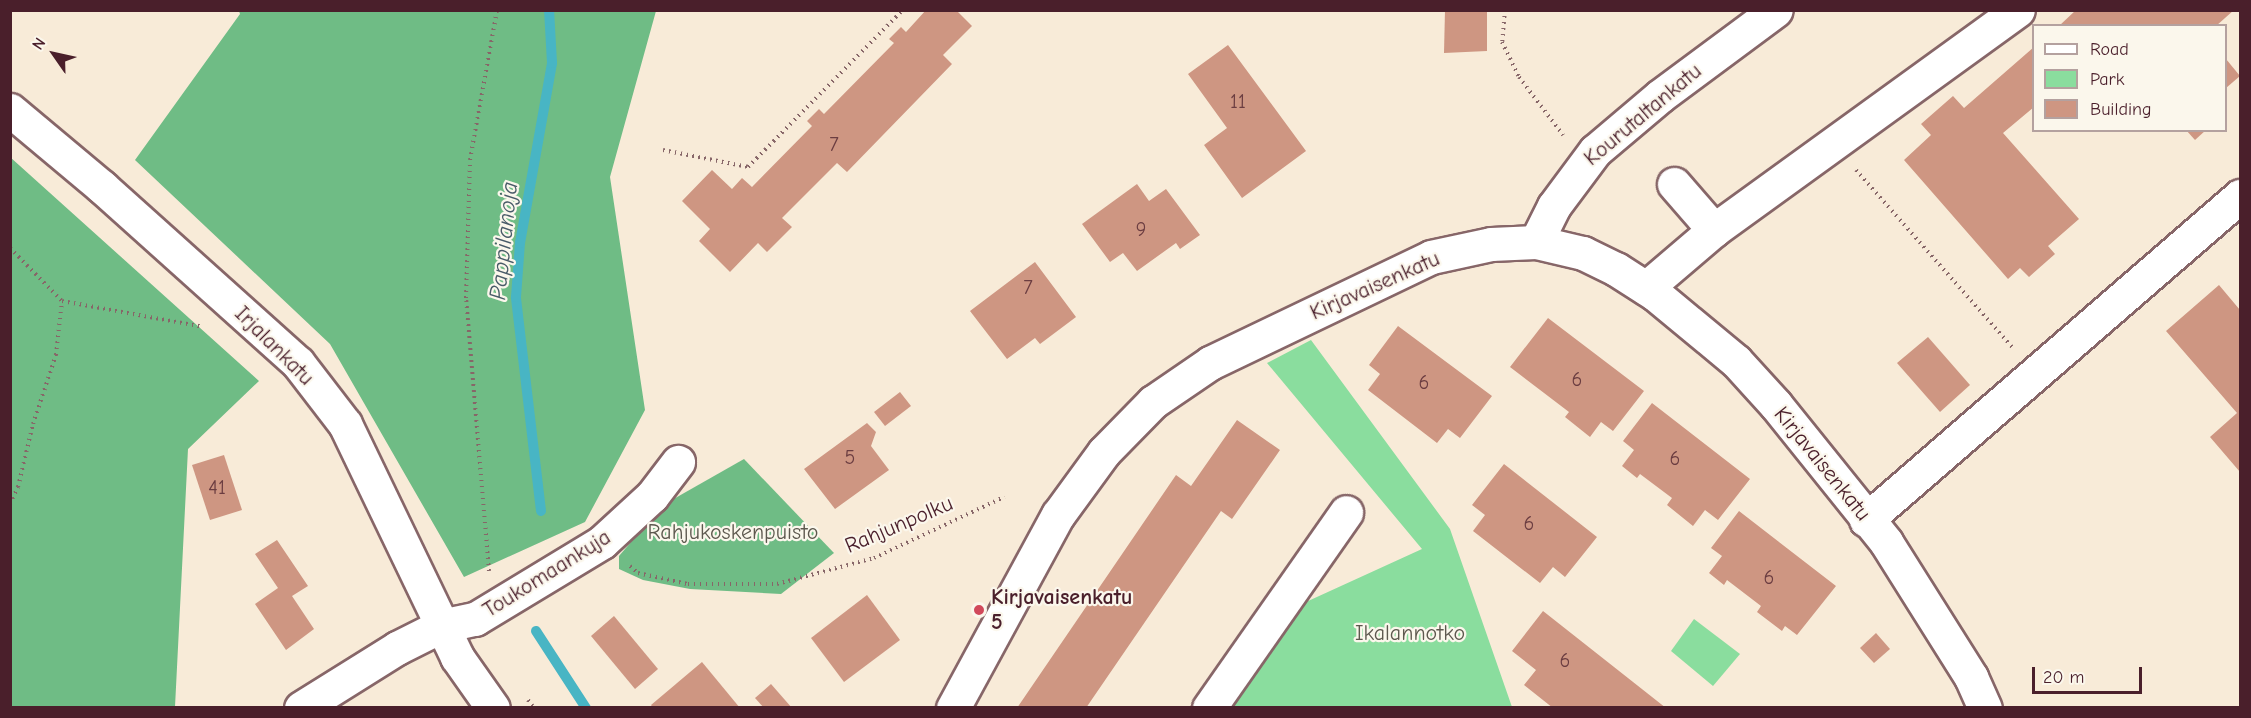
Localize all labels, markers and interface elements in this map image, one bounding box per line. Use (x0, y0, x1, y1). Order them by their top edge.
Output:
north arrow (24, 24, 84, 84)
legend (2032, 24, 2227, 132)
text: N (29, 35, 49, 53)
text: Road (2090, 39, 2129, 60)
street label: Kourutaltankatu (1579, 58, 1707, 172)
text: Park (2090, 69, 2124, 90)
house number: 11 (1230, 89, 1246, 113)
text: Building (2090, 99, 2152, 120)
house number: 7 (829, 132, 839, 156)
water label: Pappilanoja (483, 180, 525, 302)
house number: 9 (1136, 217, 1146, 241)
street label: Kirjavaisenkatu (1306, 246, 1444, 326)
house number: 7 (1023, 275, 1033, 299)
street label: Irjalankatu (229, 301, 319, 391)
house number: 6 (1572, 367, 1582, 391)
house number: 6 (1419, 370, 1429, 394)
street label: Kirjavaisenkatu (1768, 402, 1876, 526)
house number: 5 (845, 445, 855, 469)
house number: 6 (1670, 446, 1680, 470)
house number: 41 (208, 475, 226, 499)
street label: Rahjunpolku (841, 490, 957, 560)
house number: 6 (1524, 511, 1534, 535)
park label: Rahjukoskenpuisto (648, 520, 818, 546)
street label: Toukomaankuja (478, 524, 616, 624)
house number: 6 (1764, 565, 1774, 589)
place label: Kirjavaisenkatu 5 (991, 584, 1132, 636)
marker: Kirjavaisenkatu 5 (972, 603, 986, 617)
park label: Ikalannotko (1355, 621, 1465, 647)
house number: 6 (1560, 648, 1570, 672)
scale bar (2035, 655, 2144, 693)
text: 20 m (2043, 667, 2084, 688)

